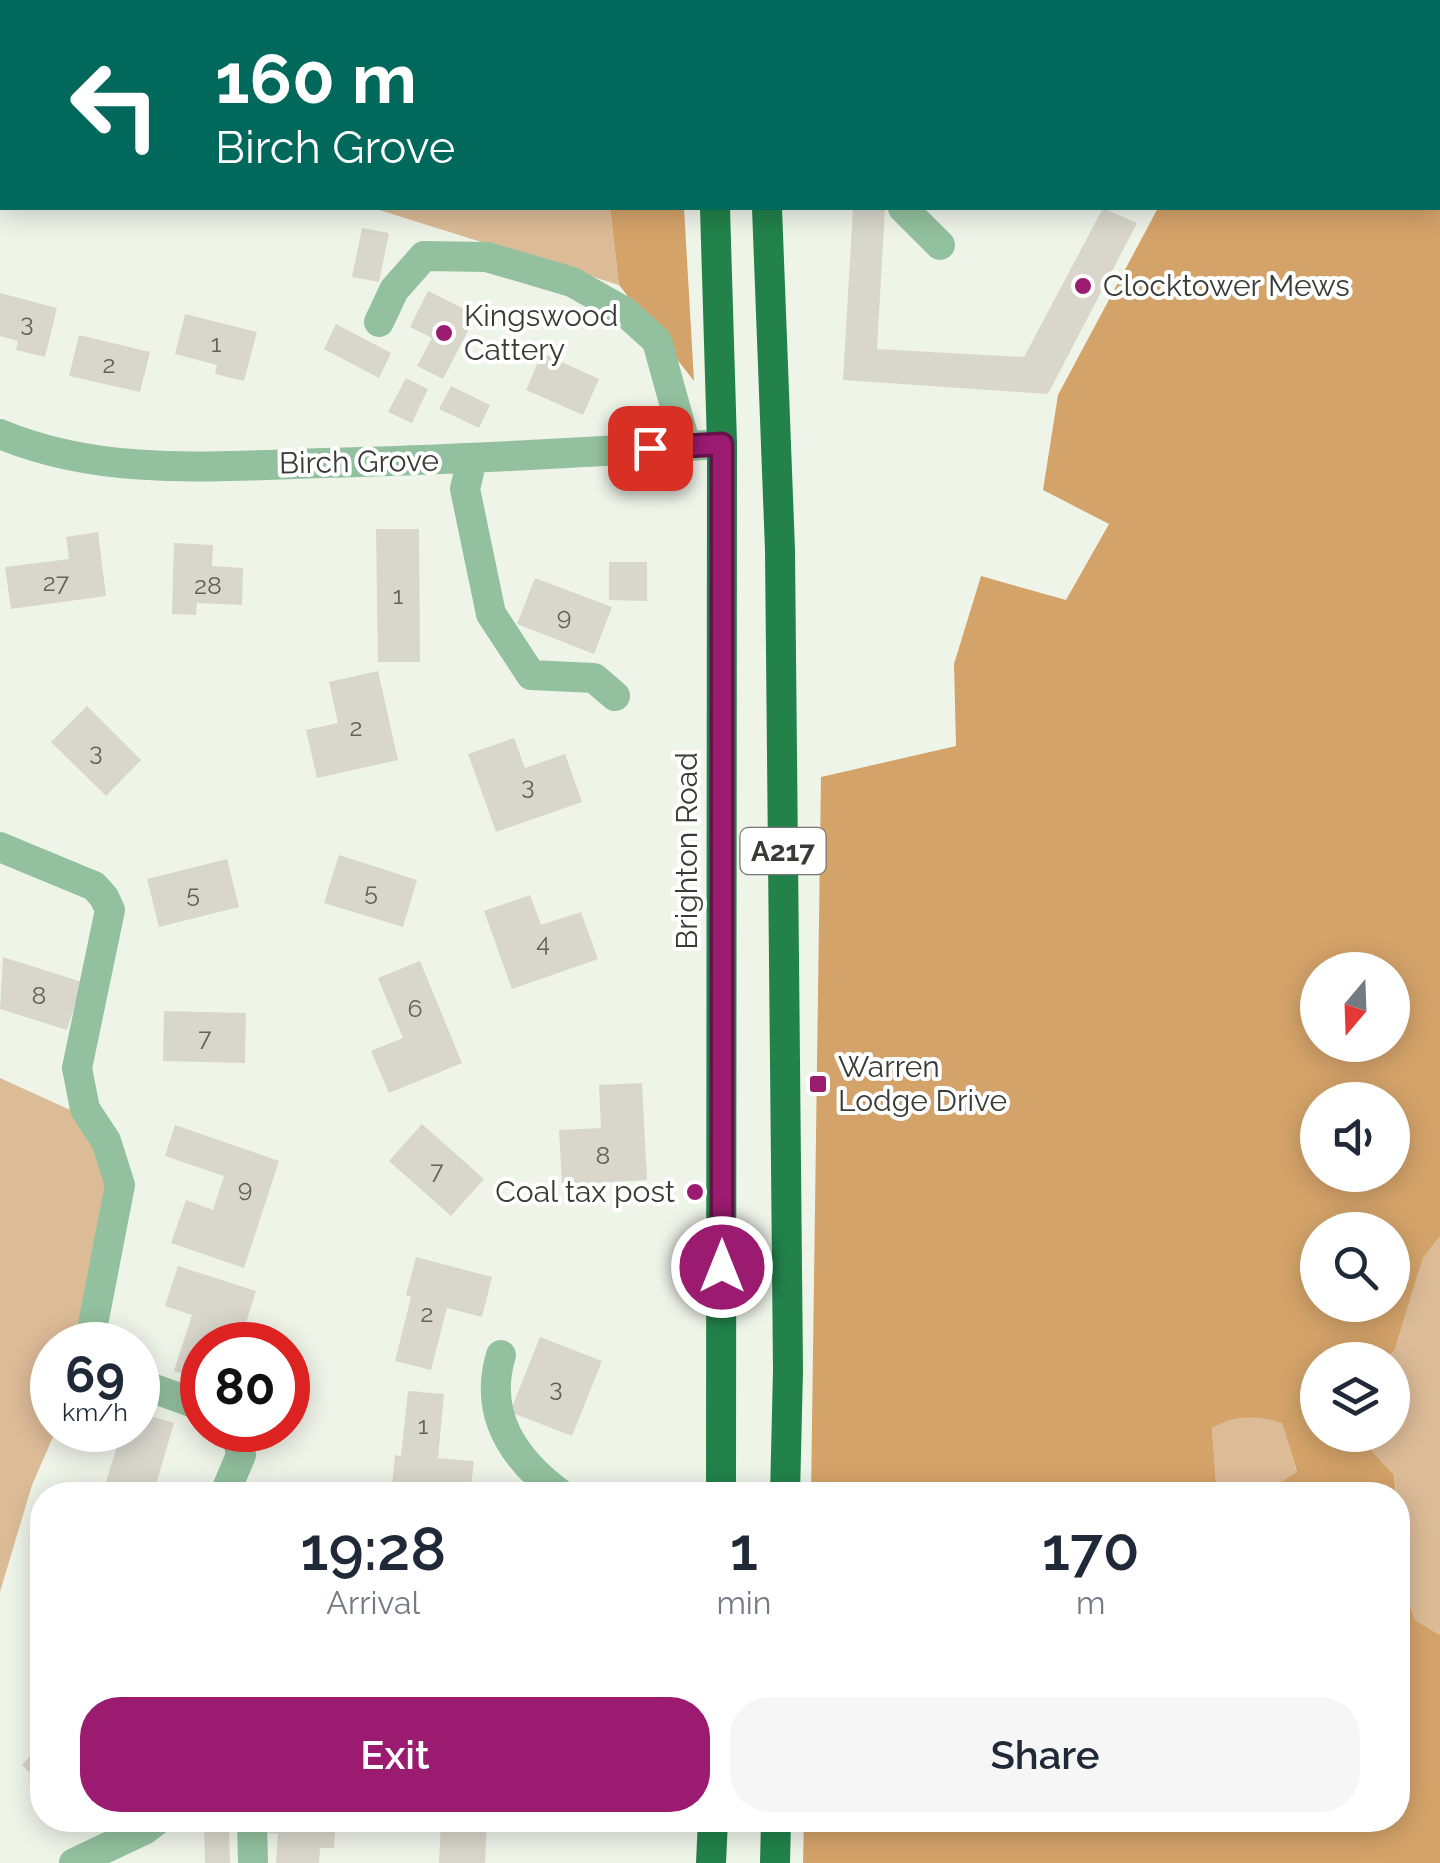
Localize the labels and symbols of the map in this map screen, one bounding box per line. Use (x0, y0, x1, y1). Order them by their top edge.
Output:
place label: Clocktower Mews (1103, 268, 1350, 303)
marker: Clocktower Mews (1072, 275, 1094, 297)
place label: Kingswood Cattery (464, 298, 618, 367)
house number: 3 (20, 307, 34, 337)
marker: Kingswood Cattery (433, 322, 455, 344)
house number: 1 (211, 328, 222, 358)
house number: 2 (102, 349, 116, 379)
pin (608, 406, 693, 491)
street label: Birch Grove (279, 443, 439, 480)
house number: 27 (43, 567, 70, 597)
house number: 28 (194, 570, 222, 600)
house number: 1 (393, 580, 404, 610)
house number: 9 (557, 601, 571, 631)
house number: 2 (349, 712, 363, 742)
house number: 3 (89, 736, 103, 766)
street label: Brighton Road (669, 752, 704, 950)
house number: 3 (521, 770, 535, 800)
road number: A217 (740, 828, 826, 874)
house number: 5 (364, 876, 378, 906)
house number: 5 (186, 878, 200, 908)
house number: 4 (536, 927, 550, 957)
north arrow (1300, 952, 1410, 1062)
house number: 8 (32, 980, 46, 1010)
house number: 6 (407, 993, 423, 1023)
house number: 7 (198, 1022, 212, 1052)
place label: Warren Lodge Drive (838, 1049, 1007, 1118)
marker: Warren Lodge Drive (807, 1073, 829, 1095)
house number: 8 (596, 1140, 610, 1170)
house number: 7 (430, 1155, 444, 1185)
house number: 9 (238, 1173, 252, 1203)
place label: Coal tax post (495, 1174, 675, 1209)
marker: Coal tax post (684, 1181, 706, 1203)
position arrow (670, 1215, 774, 1319)
house number: 2 (420, 1298, 434, 1328)
speed limit sign: 80 (180, 1322, 310, 1452)
house number: 3 (549, 1372, 563, 1402)
house number: 1 (418, 1410, 429, 1440)

